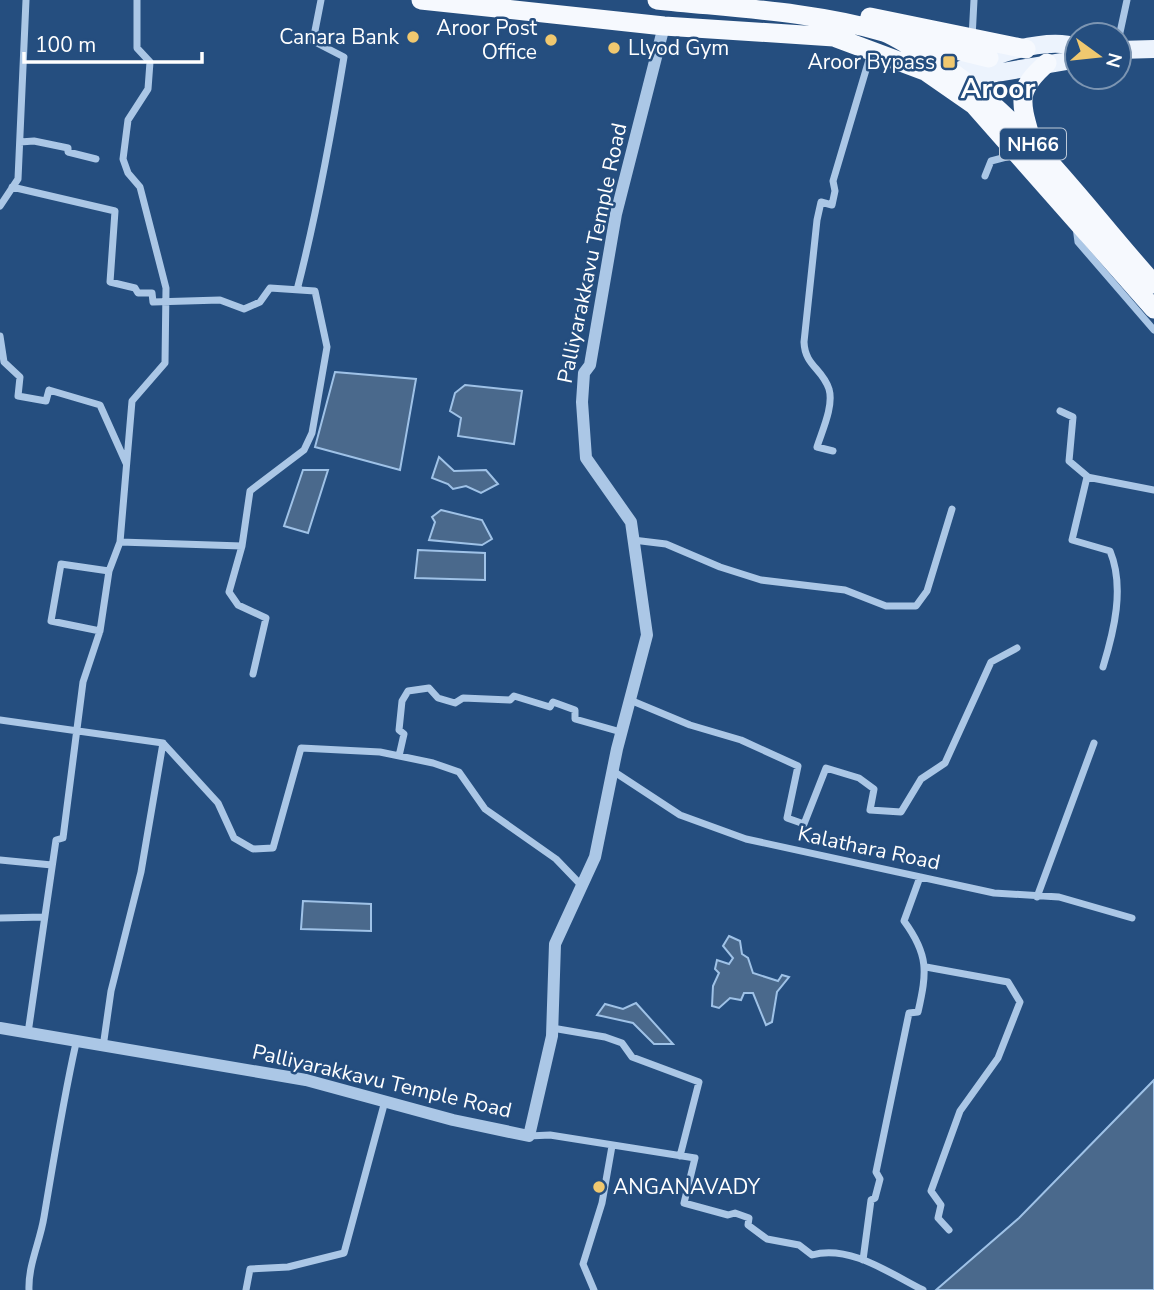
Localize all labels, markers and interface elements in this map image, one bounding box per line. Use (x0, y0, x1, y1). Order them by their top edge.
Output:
place label: Aroor Post Office (436, 14, 538, 66)
scale bar (24, 21, 203, 65)
north arrow (1063, 21, 1133, 91)
place label: Canara Bank (279, 23, 399, 51)
marker: Canara Bank (405, 29, 421, 45)
text: 100 m (35, 31, 96, 59)
marker: Aroor Post Office (543, 32, 559, 48)
place label: Llyod Gym (628, 34, 729, 62)
marker: Llyod Gym (606, 40, 622, 56)
place label: Aroor Bypass (807, 48, 935, 76)
text: N (1099, 50, 1128, 70)
marker: Aroor Bypass (941, 54, 957, 70)
district label: Aroor (961, 70, 1035, 108)
street label: Palliyarakkavu Temple Road (551, 120, 633, 386)
road number: NH66 (1000, 128, 1066, 160)
street label: Kalathara Road (795, 819, 943, 877)
street label: Palliyarakkavu Temple Road (250, 1038, 514, 1124)
place label: ANGANAVADY (613, 1173, 760, 1201)
marker: ANGANAVADY (591, 1179, 607, 1195)

